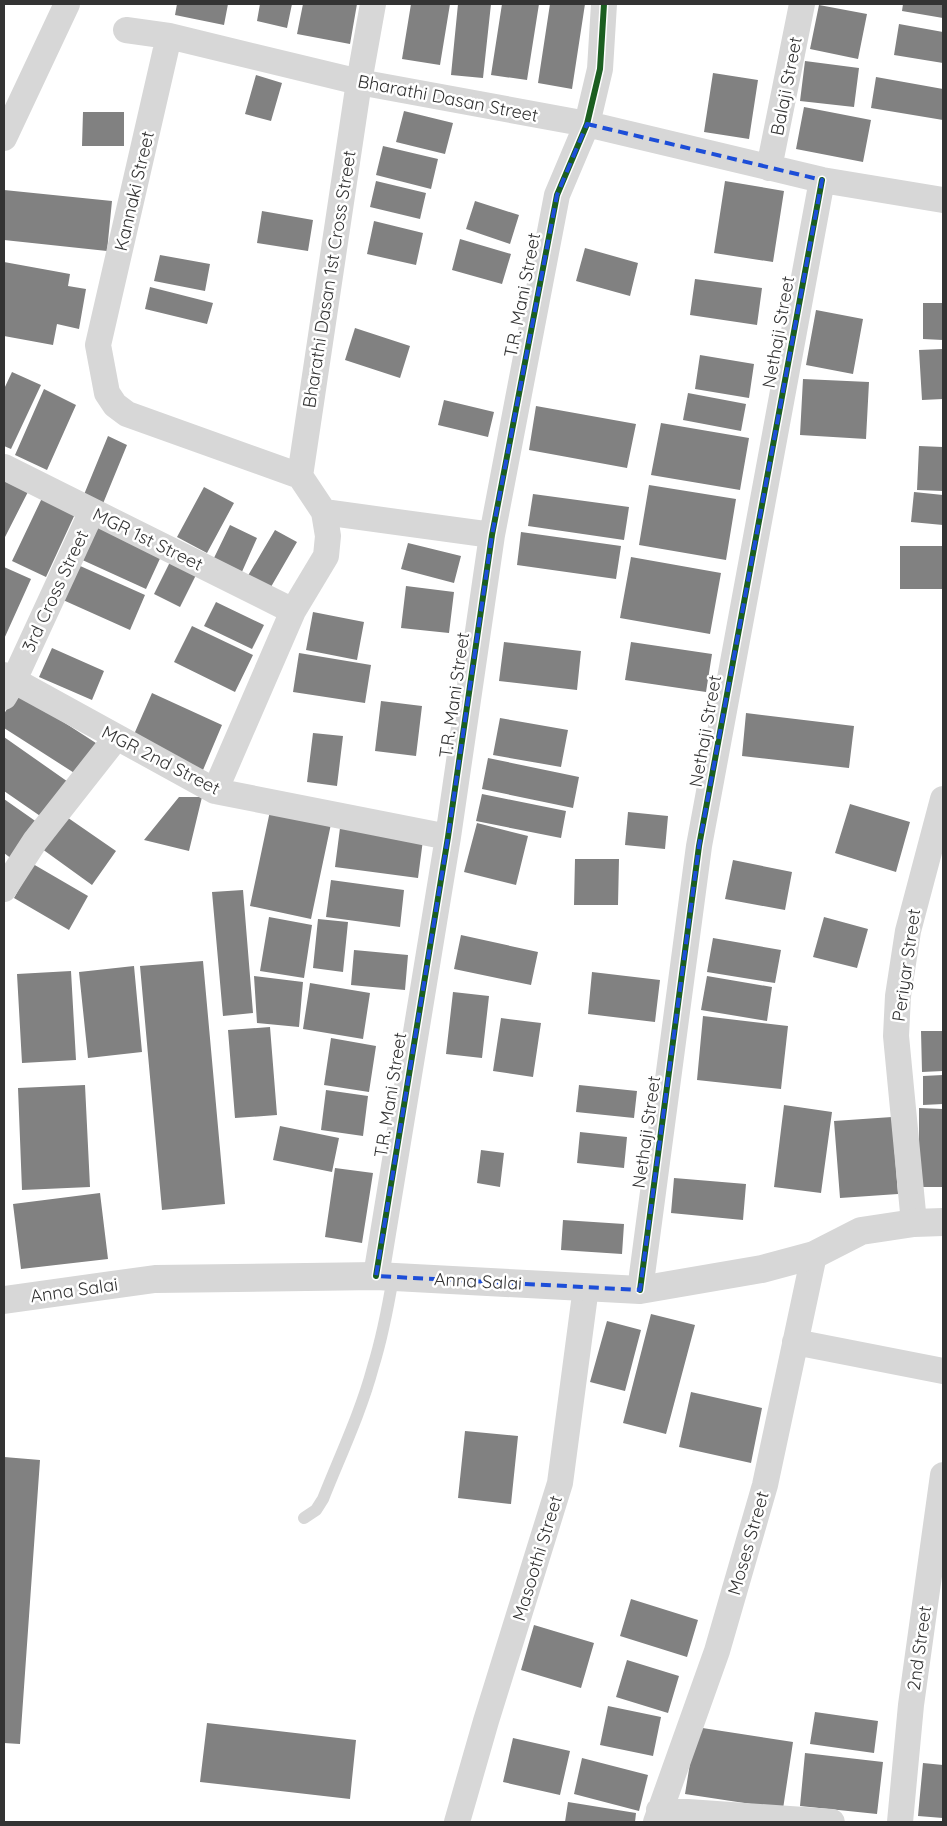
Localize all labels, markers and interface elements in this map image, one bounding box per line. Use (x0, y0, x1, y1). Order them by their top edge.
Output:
street label: Balaji Street (765, 34, 807, 138)
street label: Bharathi Dasan Street (356, 69, 540, 127)
street label: Kannaki Street (109, 129, 159, 253)
street label: Bharathi Dasan 1st Cross Street (297, 149, 361, 409)
street label: T.R. Mani Street (499, 231, 545, 359)
street label: Nethaji Street (757, 274, 799, 390)
street label: MGR 1st Street (89, 502, 207, 576)
street label: 3rd Cross Street (17, 526, 93, 656)
street label: T.R. Mani Street (434, 631, 474, 759)
street label: Nethaji Street (684, 673, 726, 789)
street label: MGR 2nd Street (98, 720, 224, 800)
street label: Periyar Street (887, 907, 925, 1023)
street label: T.R. Mani Street (369, 1031, 411, 1159)
street label: Nethaji Street (627, 1074, 665, 1190)
street label: Anna Salai (433, 1267, 523, 1295)
street label: Anna Salai (29, 1272, 119, 1308)
street label: Moses Street (722, 1488, 774, 1598)
street label: Masoothi Street (507, 1492, 567, 1624)
street label: 2nd Street (902, 1604, 936, 1692)

